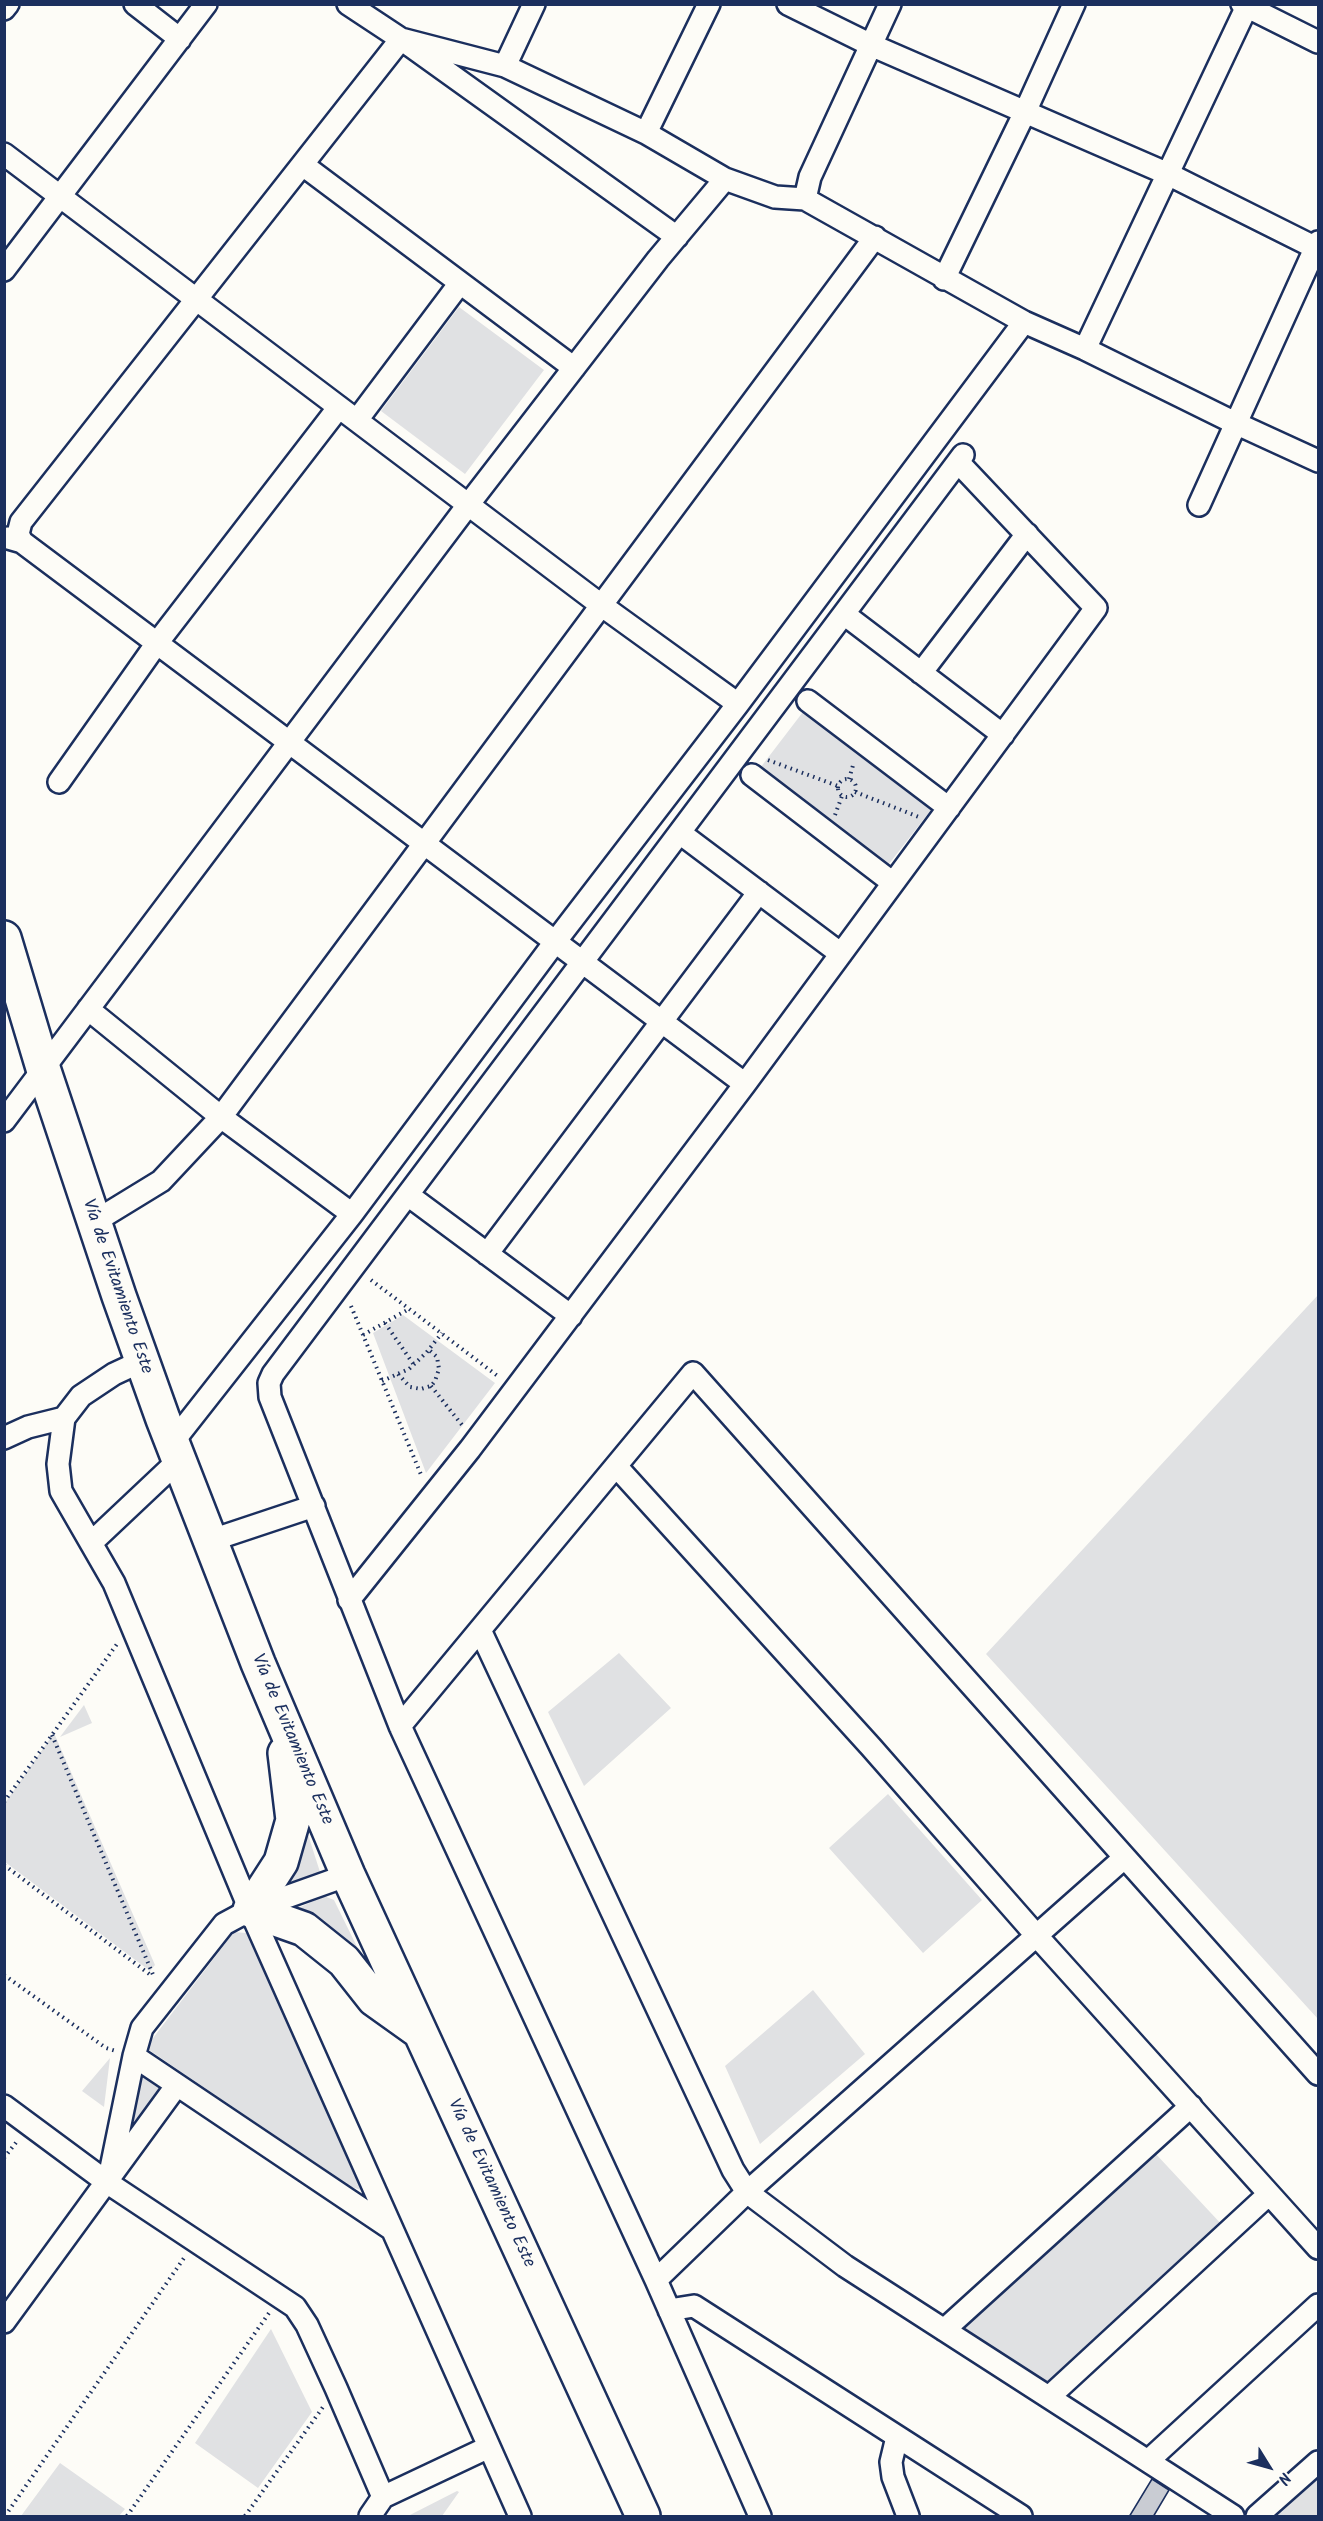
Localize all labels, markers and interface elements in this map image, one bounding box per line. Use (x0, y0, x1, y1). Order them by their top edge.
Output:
street label: Vía de Evitamiento Este (76, 1197, 156, 1377)
street label: Vía de Evitamiento Este (245, 1651, 337, 1829)
street label: Vía de Evitamiento Este (441, 2096, 539, 2272)
north arrow (1239, 2437, 1299, 2497)
text: N (1271, 2467, 1297, 2490)

